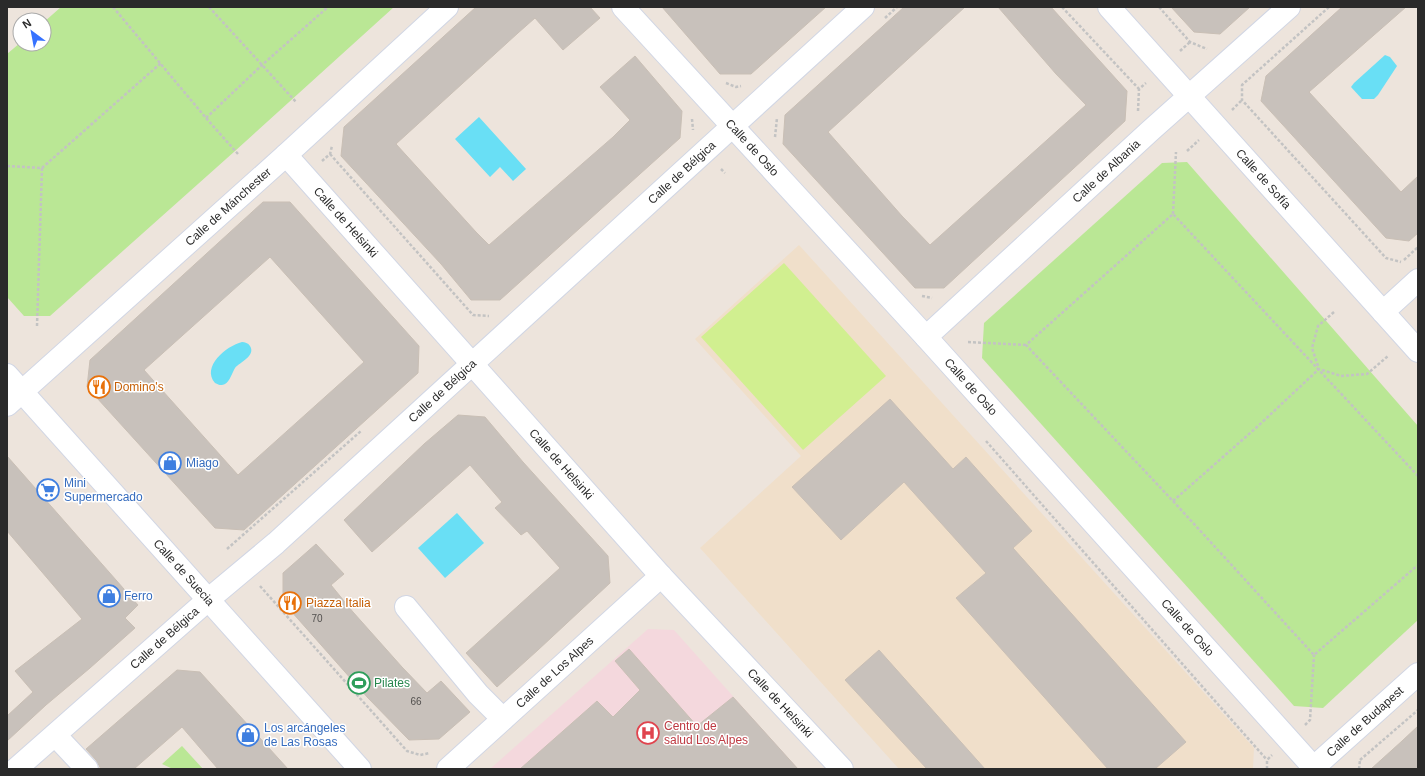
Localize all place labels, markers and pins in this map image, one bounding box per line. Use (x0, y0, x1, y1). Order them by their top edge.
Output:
restaurant icon: Domino's (86, 374, 112, 400)
place label: Domino's (114, 380, 164, 394)
shop icon: Miago (157, 450, 183, 476)
place label: Miago (186, 456, 219, 470)
place label: Mini Supermercado (64, 476, 143, 504)
supermarket icon: Mini Supermercado (35, 477, 61, 503)
shop icon: Ferro (96, 583, 122, 609)
place label: Ferro (124, 589, 153, 603)
restaurant icon: Piazza Italia (277, 590, 303, 616)
place label: Piazza Italia (306, 596, 371, 610)
sports icon: Pilates (346, 670, 372, 696)
place label: Pilates (374, 676, 410, 690)
place label: Centro de salud Los Alpes (664, 719, 748, 747)
hospital icon: Centro de salud Los Alpes (635, 720, 661, 746)
place label: Los arcángeles de Las Rosas (264, 721, 345, 749)
shop icon: Los arcángeles de Las Rosas (235, 722, 261, 748)

